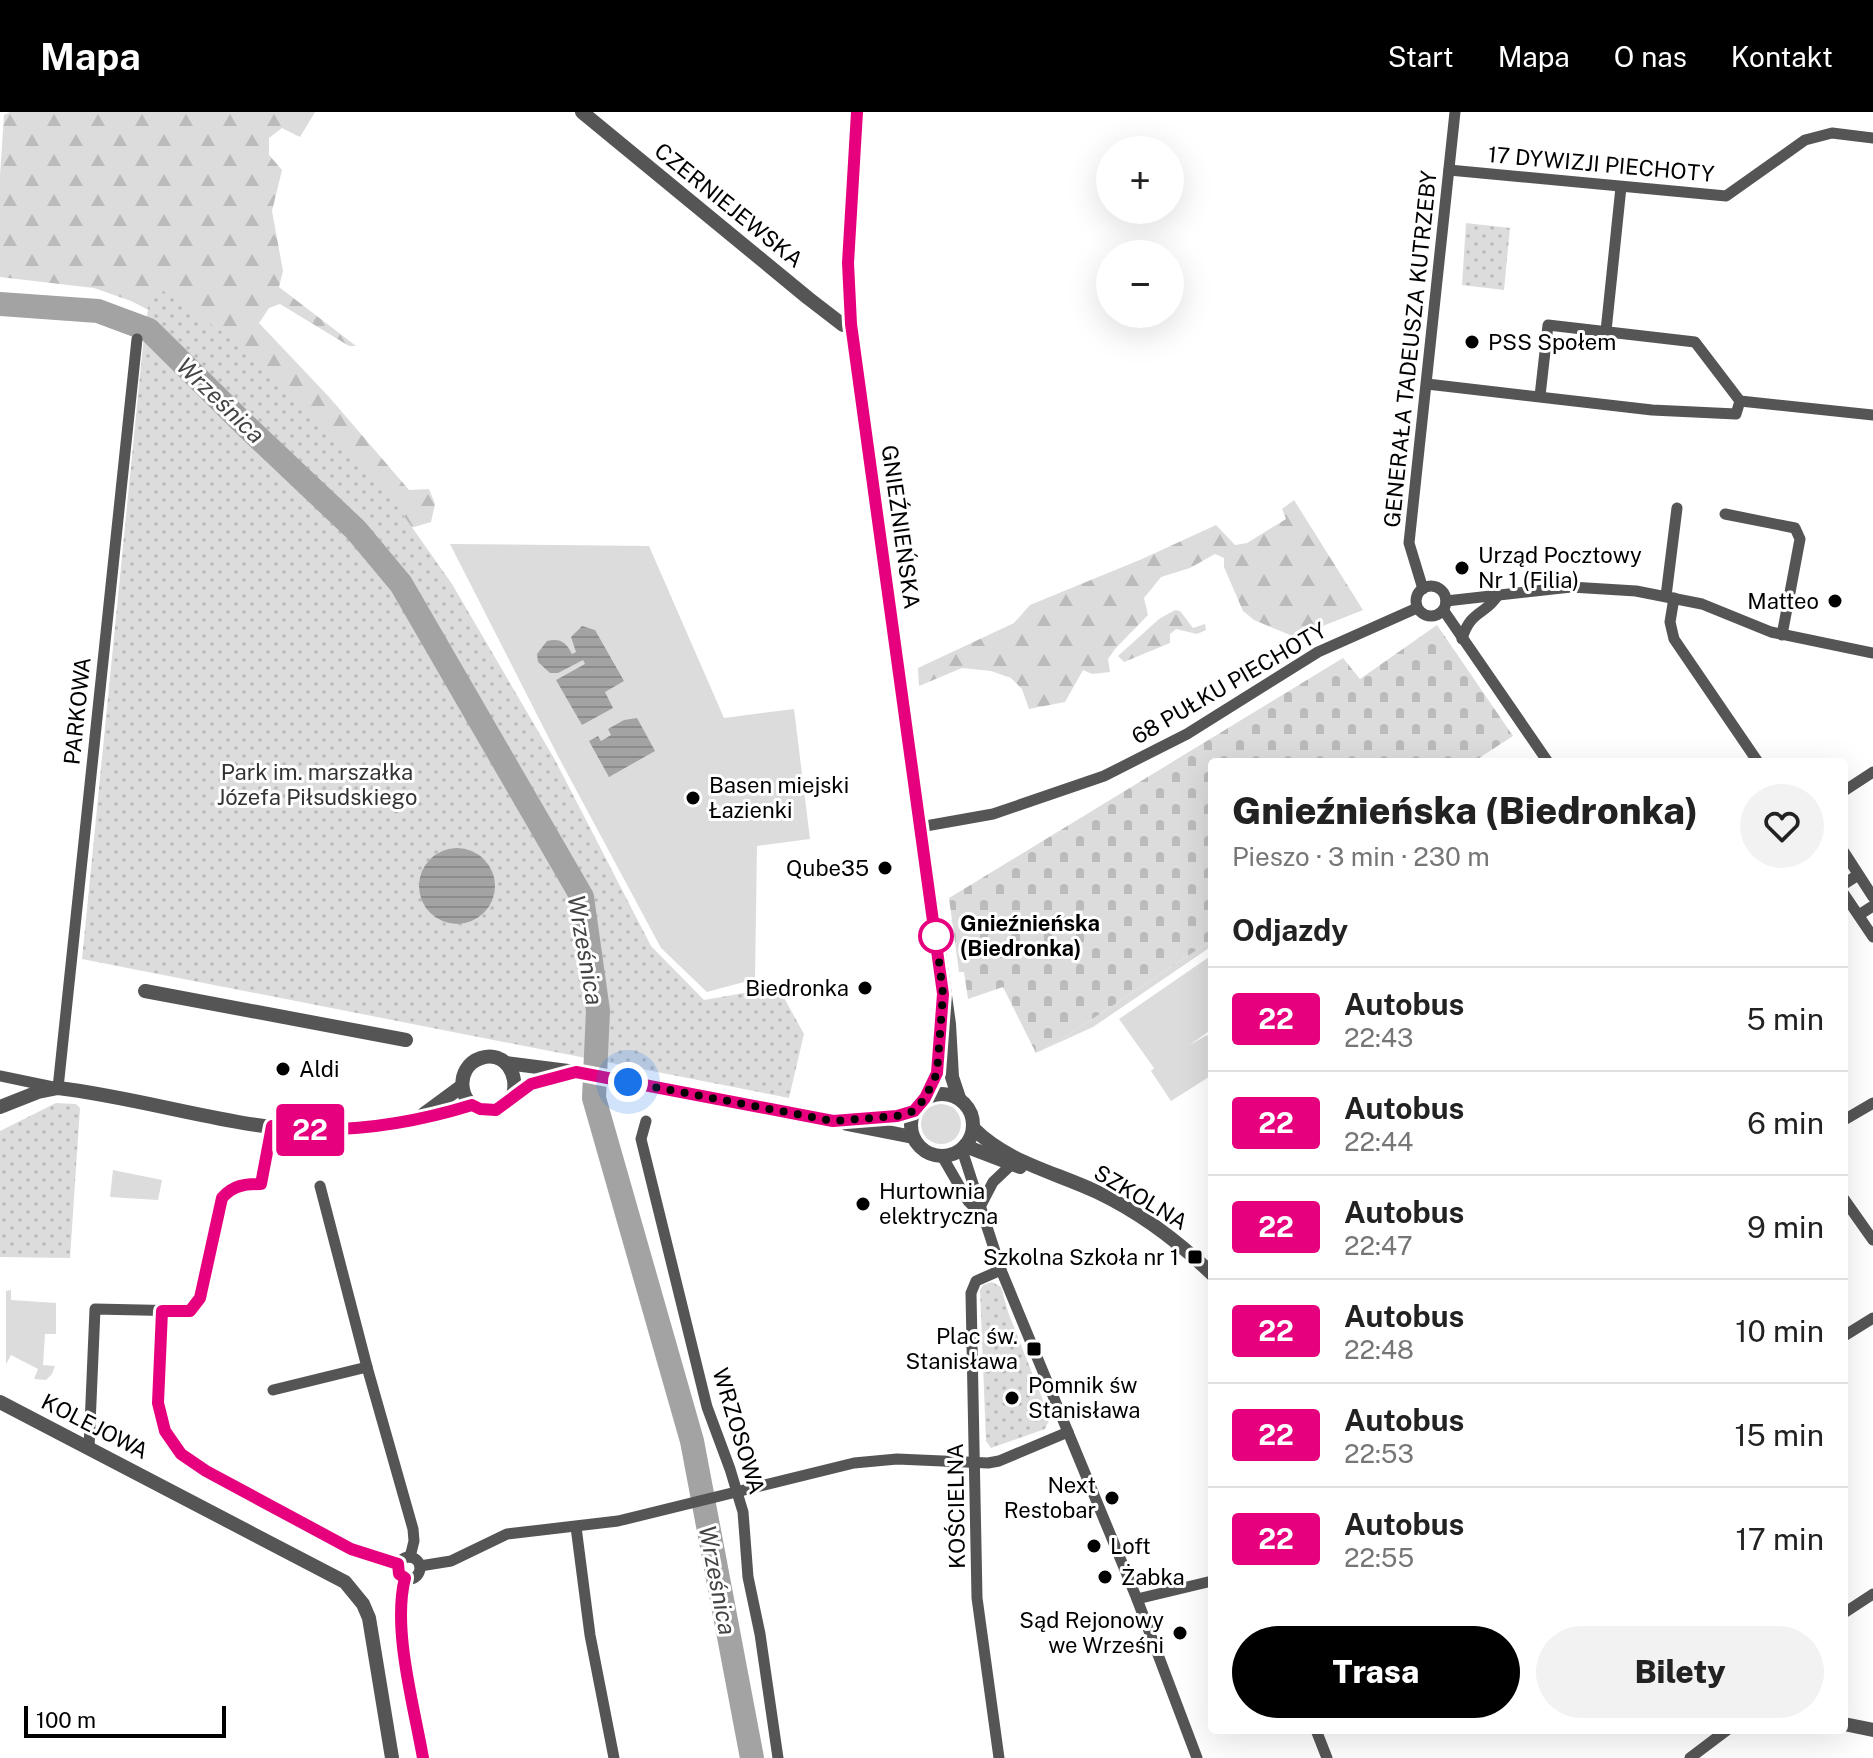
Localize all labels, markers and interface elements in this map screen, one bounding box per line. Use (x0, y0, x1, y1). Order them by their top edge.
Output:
text: Mapa (40, 34, 141, 79)
text: Start (1388, 40, 1454, 73)
text: Mapa (1498, 40, 1570, 73)
text: O nas (1614, 40, 1687, 73)
text: Kontakt (1731, 40, 1833, 73)
map controls (1096, 136, 1184, 328)
button: + (1096, 136, 1184, 224)
street label: CZERNIEJEWSKA (650, 137, 808, 273)
street label: 17 DYWIZJI PIECHOTY (1487, 141, 1716, 187)
street label: GENERAŁA TADEUSZA KUTRZEBY (1378, 169, 1442, 529)
button: − (1096, 240, 1184, 328)
place label: PSS Społem (1488, 329, 1616, 355)
marker: PSS Społem (1463, 333, 1481, 351)
water label: Wrześnica (171, 351, 271, 449)
street label: GNIEŹNIEŃSKA (877, 443, 925, 611)
place label: Urząd Pocztowy Nr 1 (Filia) (1478, 542, 1642, 593)
marker: Urząd Pocztowy Nr 1 (Filia) (1453, 559, 1471, 577)
place label: Matteo (1747, 588, 1819, 614)
marker: Matteo (1826, 592, 1844, 610)
street label: 68 PUŁKU PIECHOTY (1127, 616, 1331, 749)
street label: PARKOWA (58, 656, 96, 766)
park label: Park im. marszałka Józefa Piłsudskiego (217, 759, 417, 810)
place label: Basen miejski Łazienki (709, 772, 849, 823)
button: heart (1740, 784, 1824, 868)
text: Gnieźnieńska (Biedronka) (1232, 788, 1698, 833)
marker: Basen miejski Łazienki (684, 789, 702, 807)
text: Pieszo · 3 min · 230 m (1232, 841, 1490, 872)
place label: Qube35 (786, 855, 869, 881)
marker: Qube35 (876, 859, 894, 877)
water label: Wrześnica (563, 893, 609, 1007)
place label: Gnieźnieńska (Biedronka) (960, 910, 1100, 961)
text: Odjazdy (1232, 912, 1348, 948)
marker: Gnieźnieńska (Biedronka) (919, 919, 953, 953)
place label: Biedronka (745, 975, 849, 1001)
marker: Biedronka (856, 979, 874, 997)
text: Autobus (1344, 986, 1464, 1022)
text: 5 min (1747, 1001, 1824, 1037)
text: 22 (1258, 1002, 1294, 1035)
text: 22:43 (1344, 1022, 1413, 1053)
place label: Aldi (299, 1056, 339, 1082)
marker: Aldi (274, 1060, 292, 1078)
your location (608, 1062, 648, 1102)
text: Autobus (1344, 1090, 1464, 1126)
line badge: 22 (274, 1104, 346, 1156)
text: 6 min (1747, 1105, 1824, 1141)
text: 22 (1258, 1106, 1294, 1139)
text: 22 (292, 1113, 328, 1146)
text: 22:44 (1344, 1126, 1413, 1157)
street label: SZKOLNA (1089, 1159, 1193, 1235)
place label: Hurtownia elektryczna (879, 1178, 998, 1229)
text: Autobus (1344, 1194, 1464, 1230)
marker: Hurtownia elektryczna (854, 1195, 872, 1213)
text: 9 min (1747, 1209, 1824, 1245)
text: 22 (1258, 1210, 1294, 1243)
text: 22:47 (1344, 1230, 1413, 1261)
place label: Szkolna Szkoła nr 1 (983, 1244, 1179, 1270)
marker: Szkolna Szkoła nr 1 (1186, 1248, 1204, 1266)
text: Autobus (1344, 1298, 1464, 1334)
text: 10 min (1735, 1313, 1824, 1349)
text: 22 (1258, 1314, 1294, 1347)
place label: Plac św. Stanisława (905, 1323, 1018, 1374)
text: 22:48 (1344, 1334, 1414, 1365)
marker: Plac św. Stanisława (1025, 1340, 1043, 1358)
street label: WRZOSOWA (708, 1365, 770, 1497)
place label: Pomnik św Stanisława (1028, 1372, 1141, 1423)
street label: KOLEJOWA (37, 1388, 153, 1464)
marker: Pomnik św Stanisława (1003, 1389, 1021, 1407)
text: Autobus (1344, 1402, 1464, 1438)
text: 15 min (1734, 1417, 1824, 1453)
text: 22 (1258, 1418, 1294, 1451)
text: 22:53 (1344, 1438, 1414, 1469)
street label: KOŚCIELNA (941, 1443, 970, 1569)
place label: Next Restobar (1004, 1472, 1096, 1523)
marker: Next Restobar (1103, 1489, 1121, 1507)
text: Autobus (1344, 1506, 1464, 1542)
text: 17 min (1736, 1521, 1824, 1557)
text: 22 (1258, 1522, 1294, 1555)
water label: Wrześnica (694, 1523, 742, 1637)
place label: Loft (1110, 1533, 1151, 1559)
marker: Loft (1085, 1537, 1103, 1555)
text: 22:55 (1344, 1542, 1414, 1573)
place label: Żabka (1121, 1563, 1185, 1590)
marker: Żabka (1096, 1568, 1114, 1586)
place label: Sąd Rejonowy we Wrześni (1019, 1607, 1164, 1658)
marker: Sąd Rejonowy we Wrześni (1171, 1624, 1189, 1642)
button: Trasa (1232, 1626, 1520, 1718)
button: Bilety (1536, 1626, 1824, 1718)
scale bar (24, 1702, 226, 1738)
text: 100 m (36, 1707, 96, 1733)

